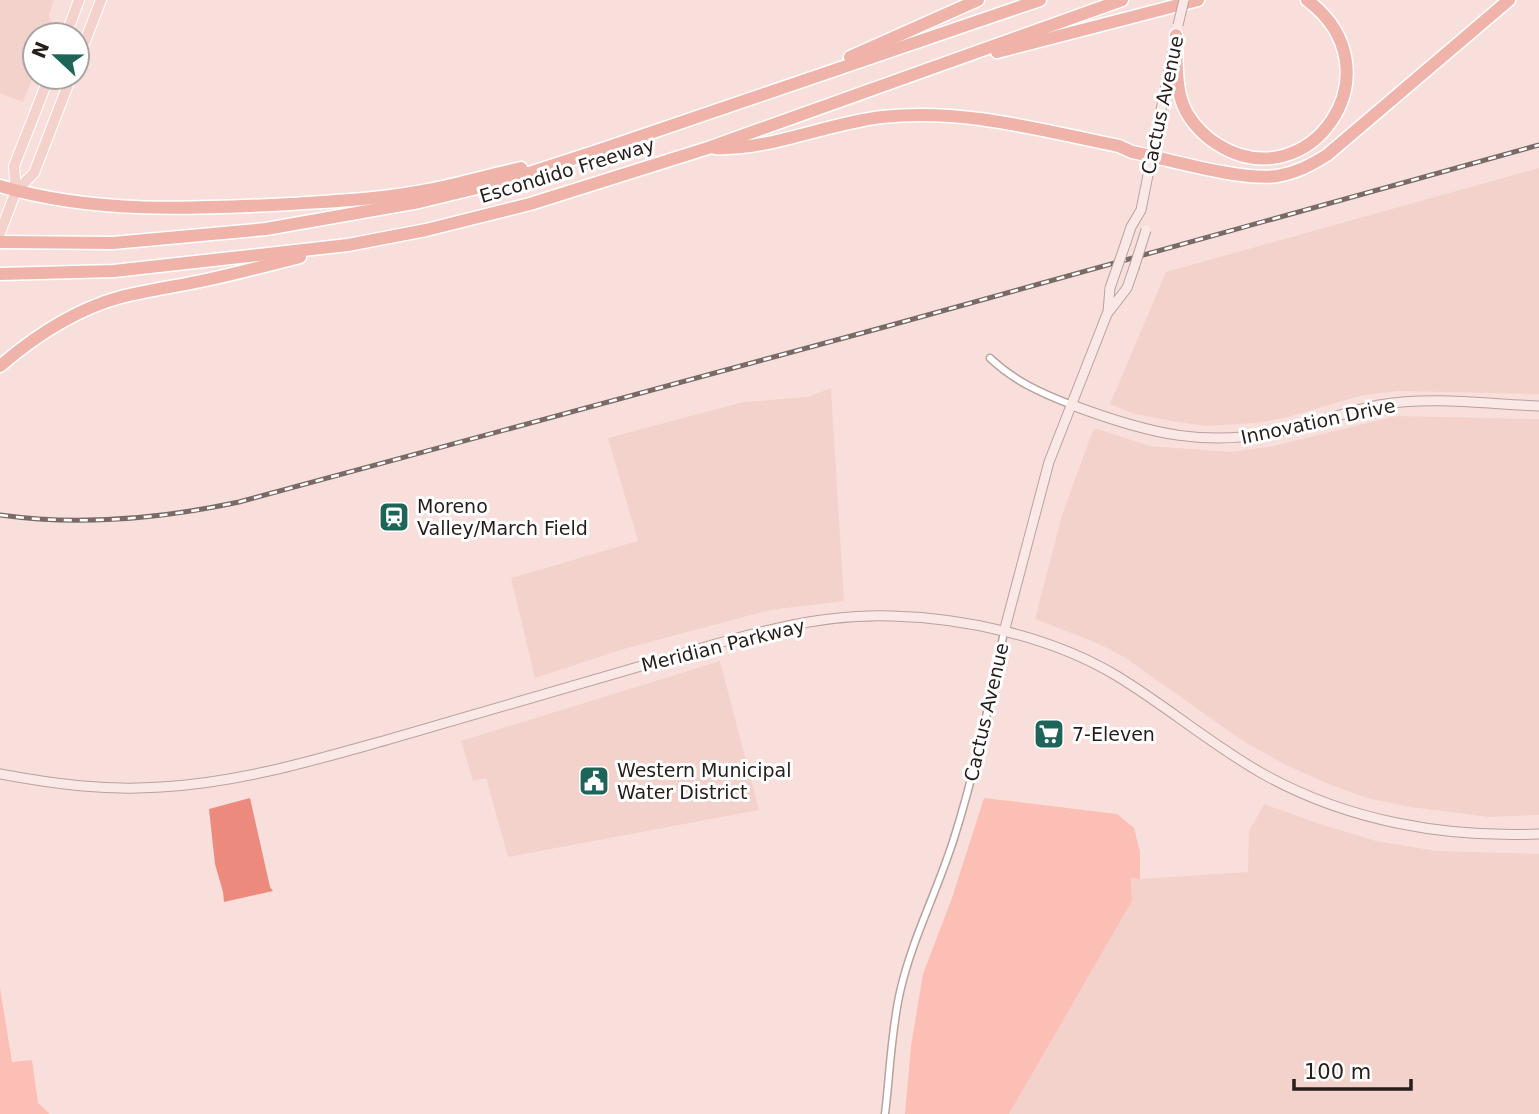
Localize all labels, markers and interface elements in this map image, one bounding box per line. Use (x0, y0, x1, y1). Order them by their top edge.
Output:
north arrow (21, 21, 91, 91)
street label: Cactus Avenue (1137, 34, 1187, 176)
text: N (27, 38, 53, 61)
street label: Escondido Freeway (477, 133, 657, 207)
street label: Innovation Drive (1239, 394, 1397, 448)
place label: Moreno Valley/March Field (417, 495, 588, 539)
station icon: Moreno Valley/March Field (377, 500, 411, 534)
street label: Meridian Parkway (639, 614, 807, 676)
street label: Cactus Avenue (959, 641, 1013, 783)
supermarket icon: 7-Eleven (1032, 717, 1066, 751)
place label: 7-Eleven (1072, 723, 1155, 745)
place label: Western Municipal Water District (617, 759, 791, 803)
public building icon: Western Municipal Water District (577, 764, 611, 798)
scale bar (1294, 1048, 1411, 1092)
text: 100 m (1304, 1060, 1371, 1084)

